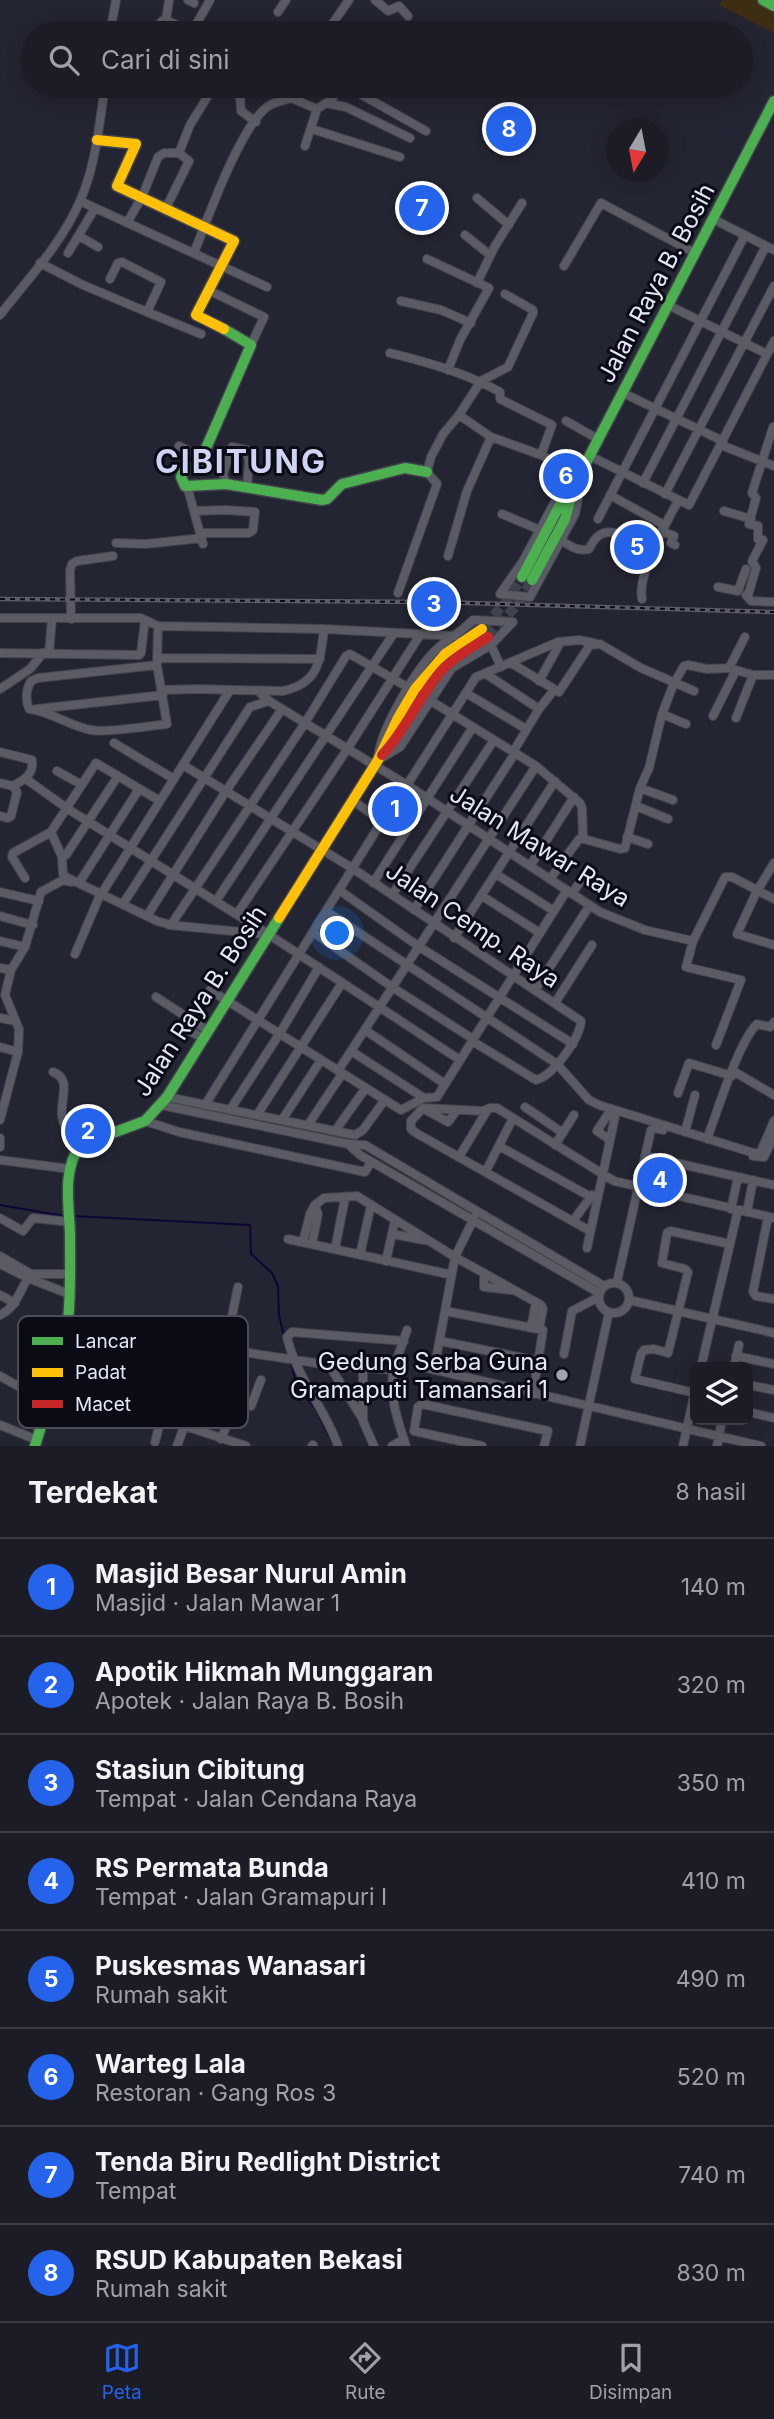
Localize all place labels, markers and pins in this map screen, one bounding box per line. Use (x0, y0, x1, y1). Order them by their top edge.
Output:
pin: 8 (486, 103, 532, 155)
pin: 7 (399, 182, 445, 234)
pin: 6 (543, 450, 589, 502)
pin: 5 (614, 521, 660, 573)
pin: 3 (411, 578, 457, 630)
pin: 1 (372, 783, 418, 835)
pin: 2 (65, 1105, 111, 1157)
pin: 4 (637, 1154, 683, 1206)
place label: Gedung Serba Guna Gramaputi Tamansari 1 (290, 1347, 548, 1404)
marker: Gedung Serba Guna Gramaputi Tamansari 1 (554, 1367, 570, 1383)

